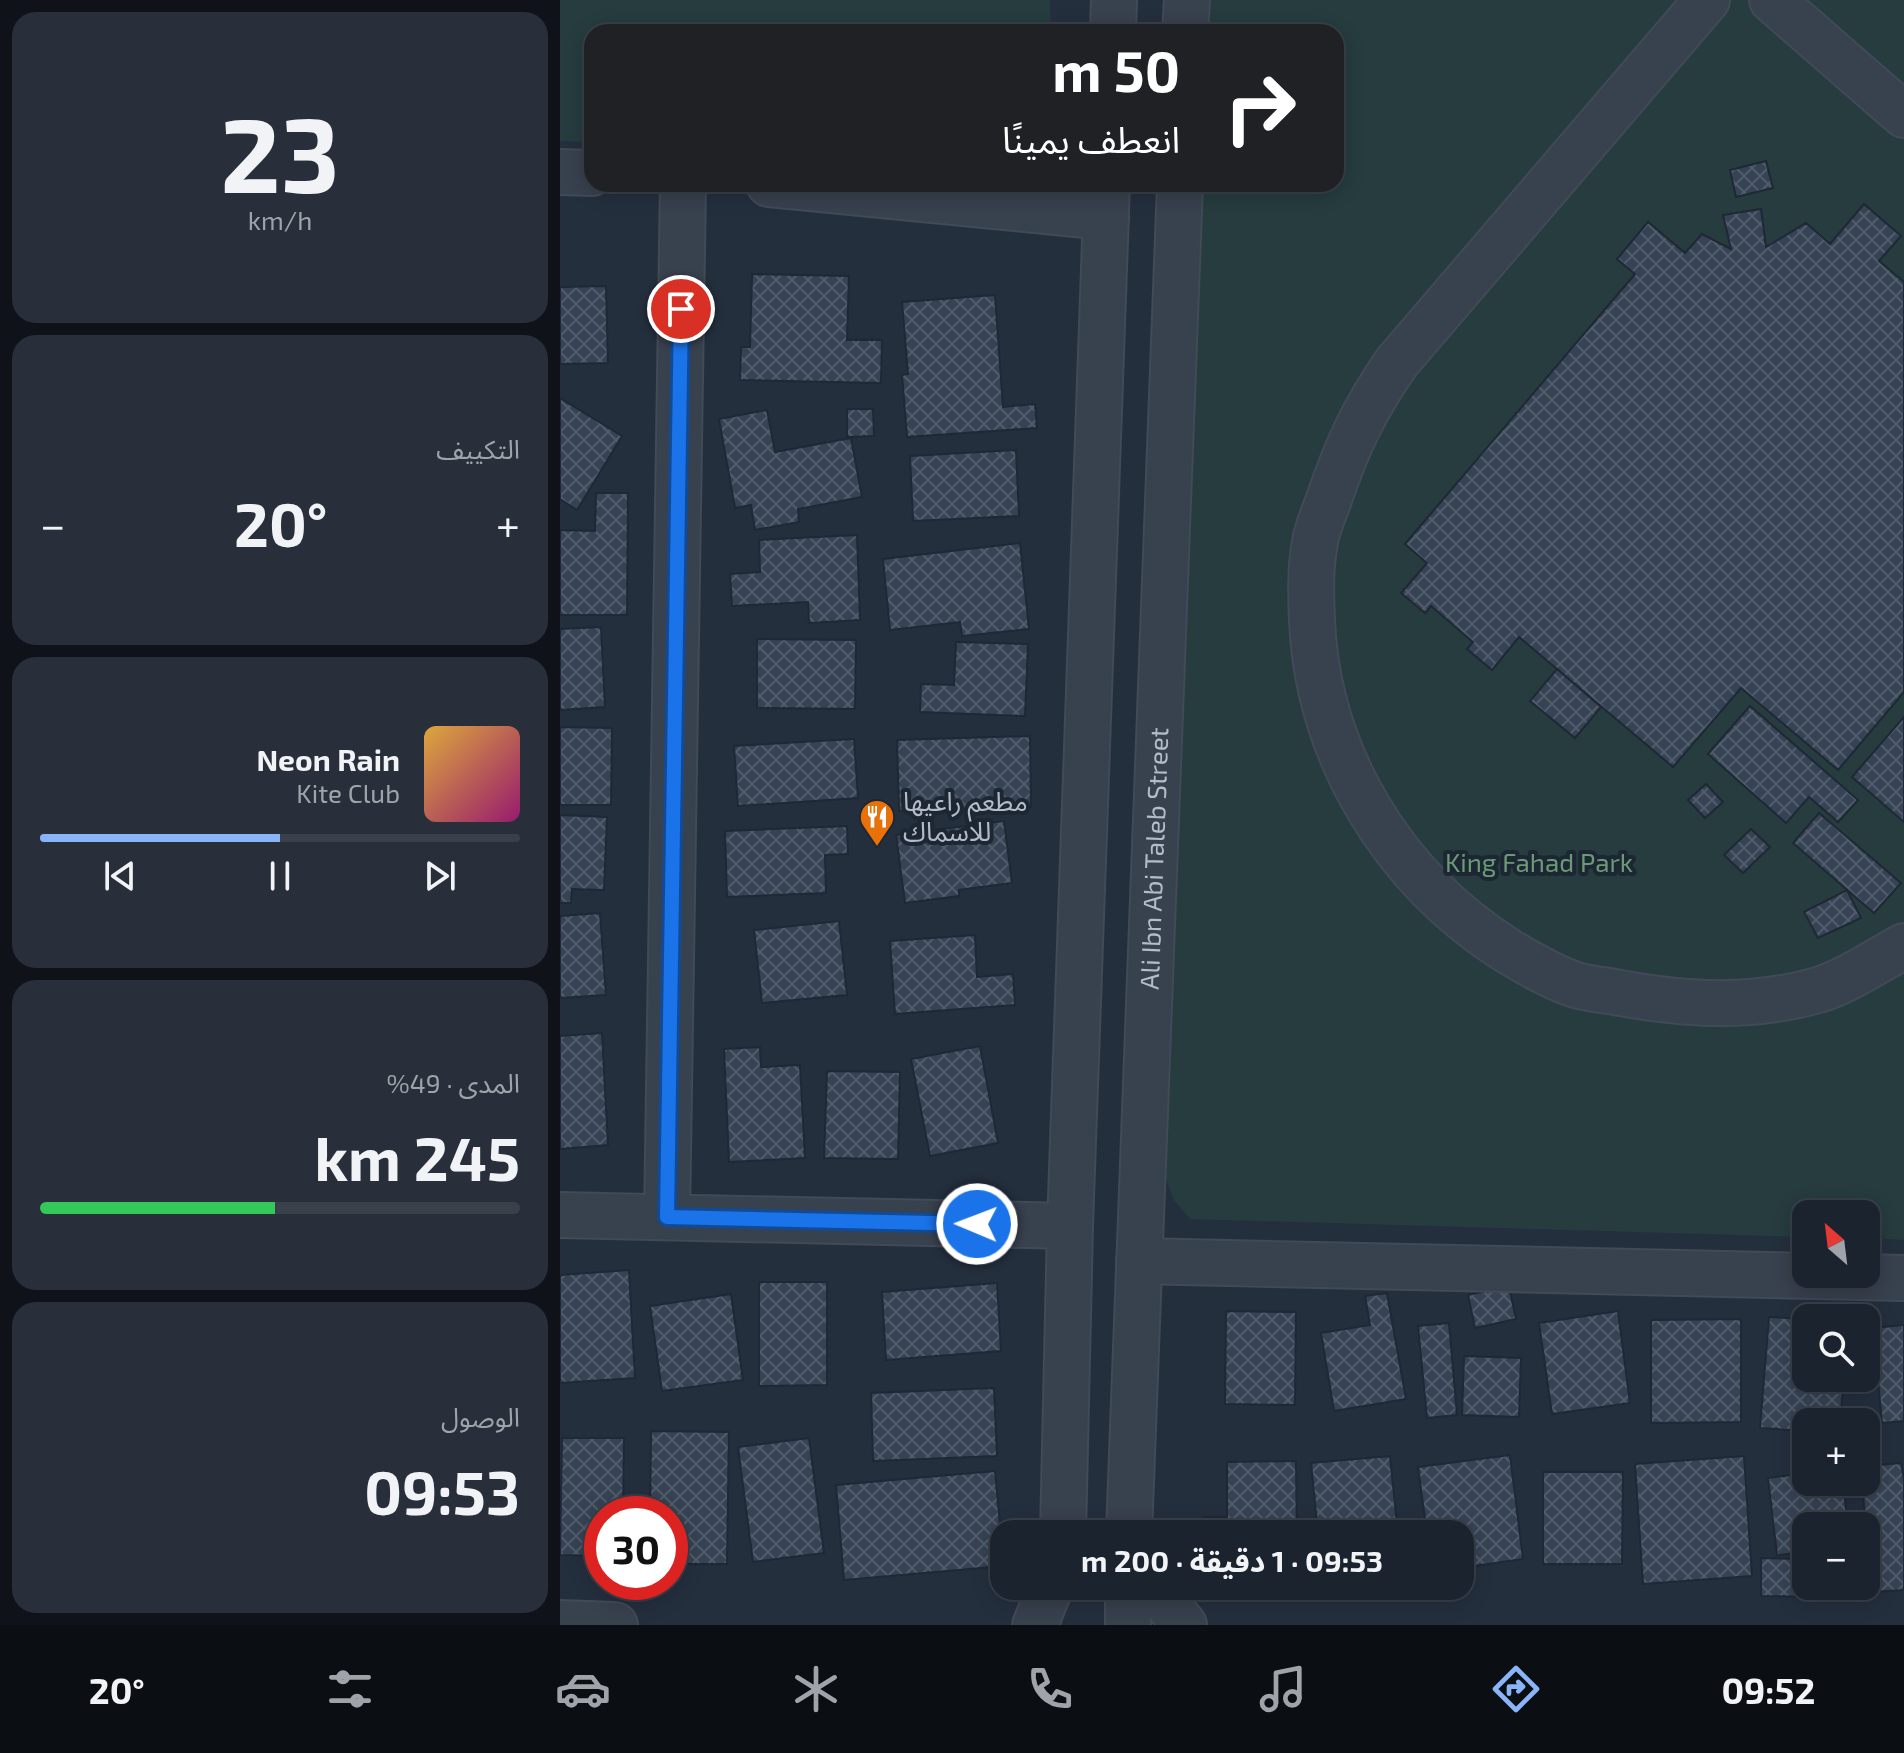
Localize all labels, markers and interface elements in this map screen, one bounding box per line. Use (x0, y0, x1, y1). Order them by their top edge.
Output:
text: 50 m (1052, 36, 1180, 103)
icon: right (1208, 56, 1312, 160)
text: 23 (220, 89, 340, 214)
text: انعطف يمينًا (1002, 117, 1180, 160)
text: km/h (248, 204, 312, 235)
pin (647, 275, 715, 343)
icon: arrive (659, 287, 703, 331)
text: التكييف (436, 433, 520, 464)
text: 20° (234, 487, 327, 559)
text: − (40, 497, 66, 550)
text: + (496, 497, 520, 550)
street label: Ali Ibn Abi Taleb Street (1133, 727, 1173, 990)
text: Neon Rain (256, 741, 400, 777)
text: Kite Club (296, 777, 400, 808)
place label: مطعم راعيها للاسماك (903, 785, 1028, 846)
restaurant icon: مطعم راعيها للاسماك (858, 798, 896, 848)
park label: King Fahad Park (1445, 846, 1633, 877)
icon: previous (98, 854, 142, 898)
icon: pause (258, 854, 302, 898)
icon: next (418, 854, 462, 898)
text: المدى · 49% (387, 1067, 520, 1098)
text: 245 km (314, 1121, 520, 1193)
position arrow (935, 1182, 1019, 1266)
north arrow (1792, 1200, 1880, 1288)
map controls (1792, 1200, 1880, 1600)
button: search (1792, 1304, 1880, 1392)
text: الوصول (441, 1401, 520, 1432)
button: + (1792, 1408, 1880, 1496)
text: 09:53 (364, 1455, 520, 1527)
speed limit sign: 30 (584, 1496, 688, 1600)
button: − (1792, 1512, 1880, 1600)
text: 09:53 · 1 دقيقة · 200 m (1081, 1542, 1383, 1578)
icon: filters (322, 1661, 378, 1717)
icon: car (555, 1661, 611, 1717)
icon: climate (788, 1661, 844, 1717)
icon: phone (1022, 1661, 1078, 1717)
icon: music (1255, 1661, 1311, 1717)
icon: directions (1488, 1661, 1544, 1717)
text: 20° (89, 1668, 145, 1711)
text: 09:52 (1721, 1668, 1815, 1711)

